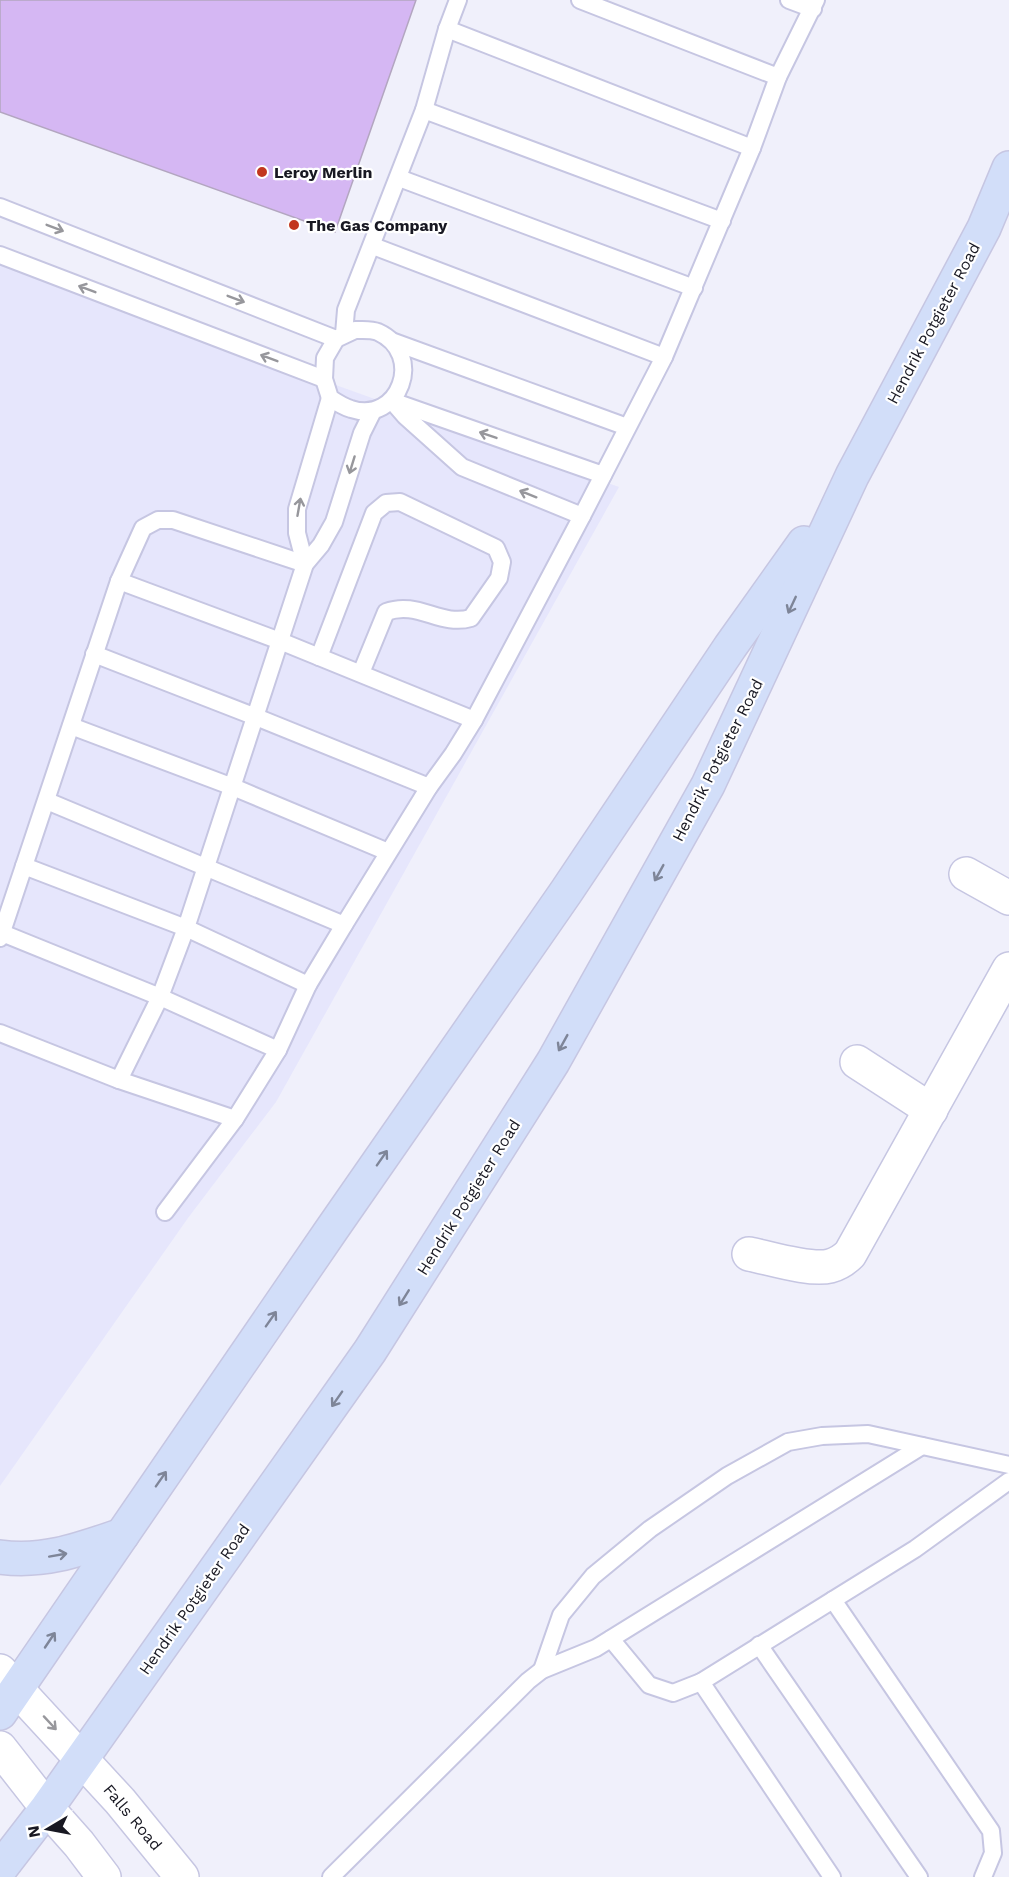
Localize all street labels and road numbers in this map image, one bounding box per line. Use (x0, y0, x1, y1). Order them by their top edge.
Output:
street label: Hendrik Potgieter Road (883, 239, 984, 407)
street label: Hendrik Potgieter Road (668, 676, 767, 845)
street label: Hendrik Potgieter Road (413, 1116, 524, 1279)
street label: Hendrik Potgieter Road (135, 1520, 254, 1678)
street label: Falls Road (99, 1780, 166, 1854)

